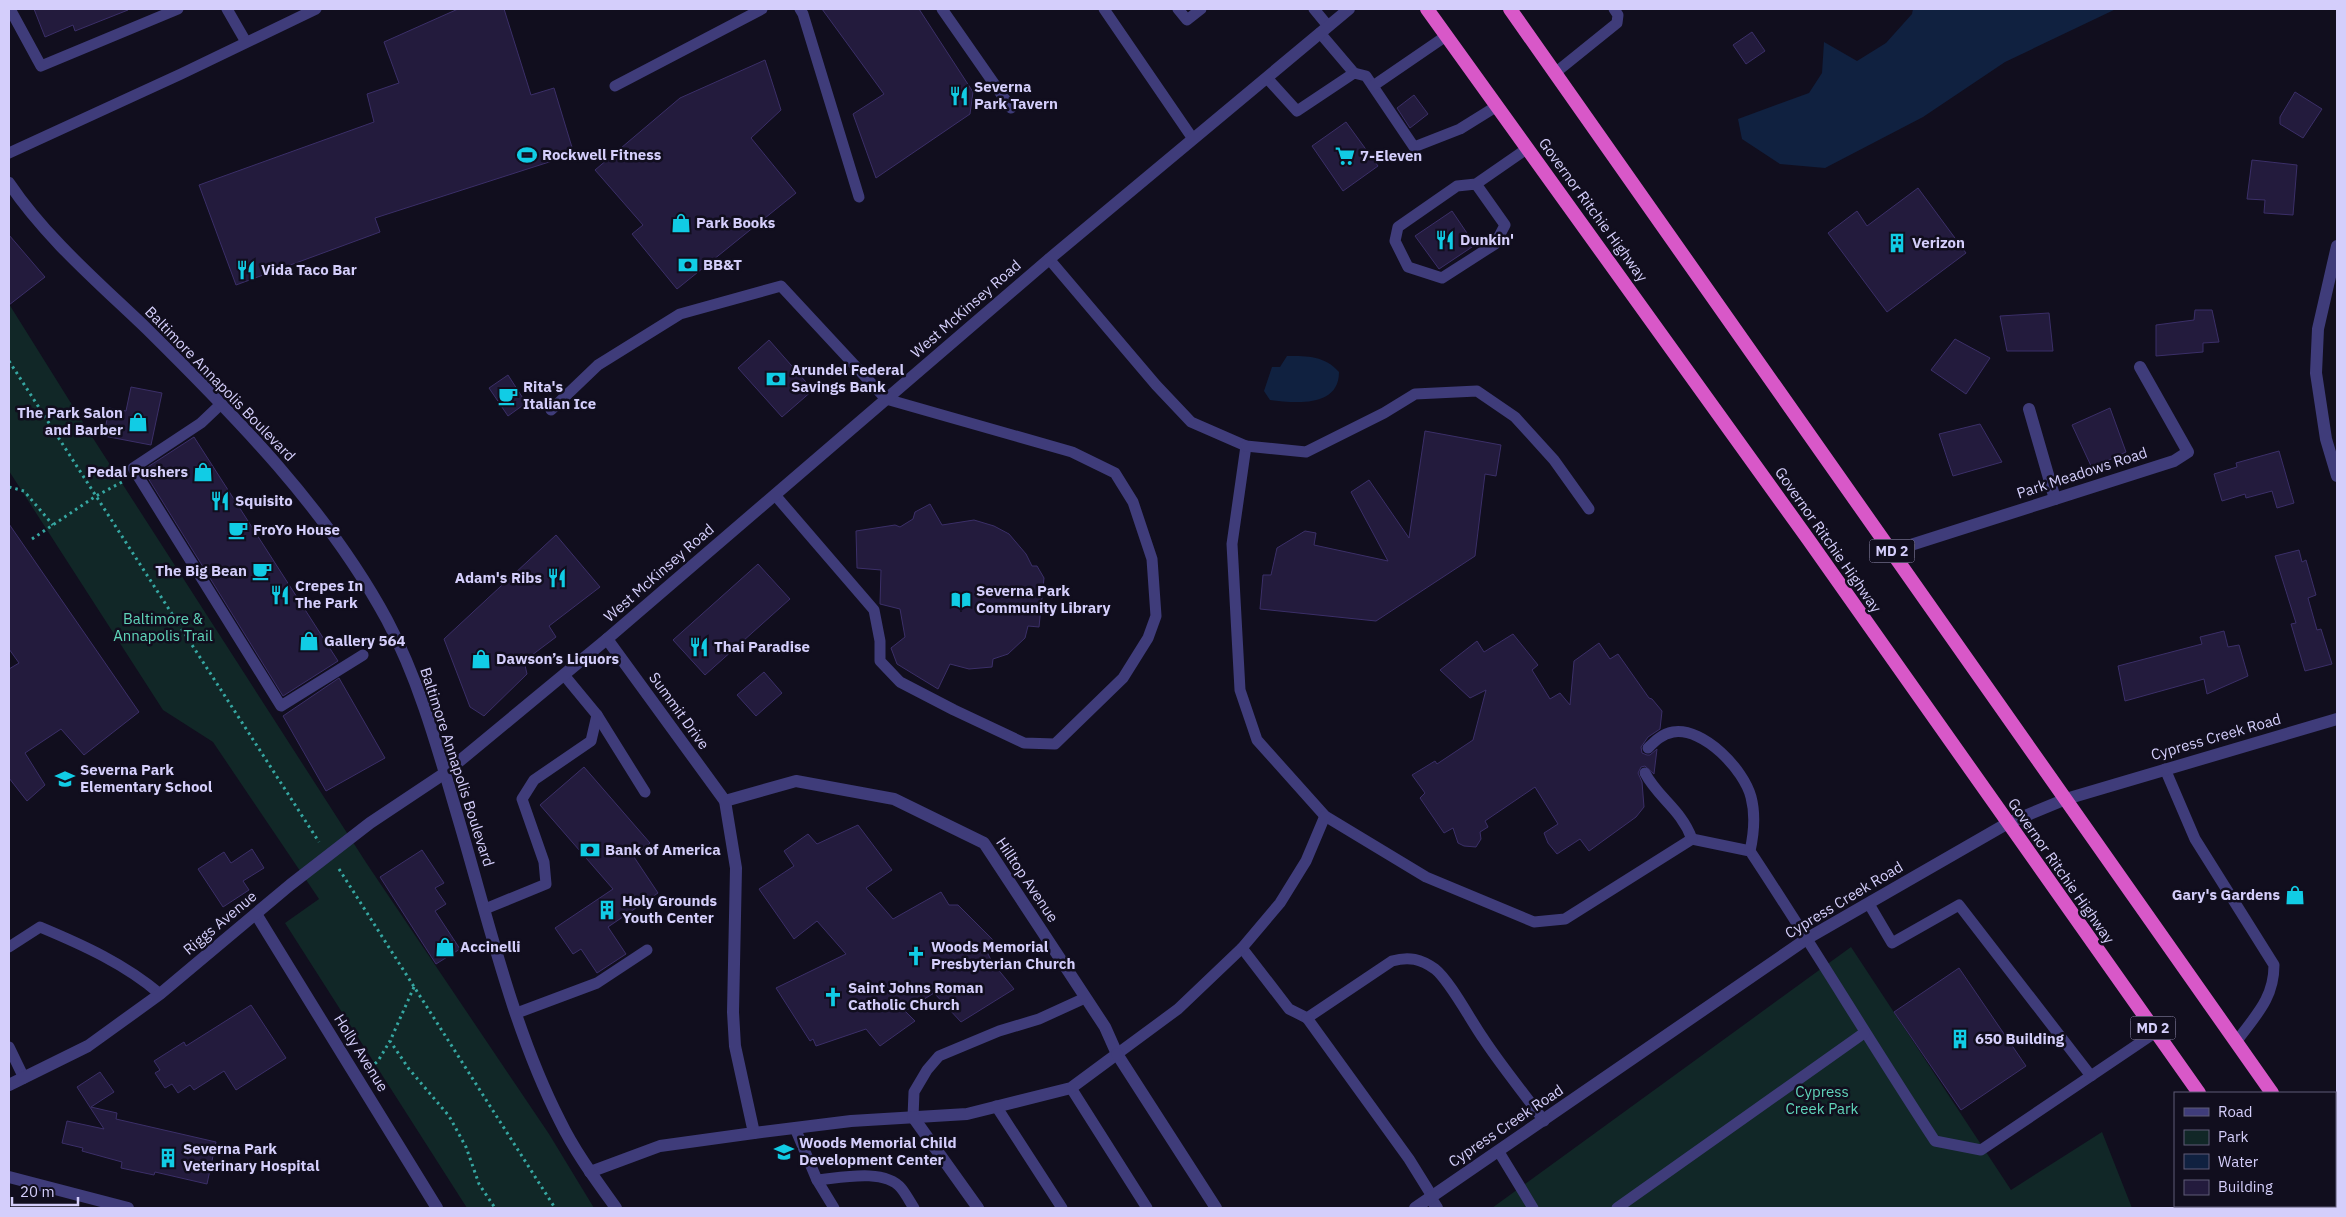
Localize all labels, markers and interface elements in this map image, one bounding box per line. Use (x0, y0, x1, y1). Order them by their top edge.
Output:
place label: Severna Park Tavern (974, 77, 1058, 113)
restaurant icon: Severna Park Tavern (948, 85, 970, 107)
street label: Governor Ritchie Highway (1535, 134, 1652, 286)
sports icon: Rockwell Fitness (516, 144, 538, 166)
place label: Rockwell Fitness (542, 145, 662, 164)
supermarket icon: 7-Eleven (1334, 145, 1356, 167)
place label: 7-Eleven (1360, 146, 1422, 165)
shop icon: Park Books (670, 212, 692, 234)
place label: Park Books (696, 213, 776, 232)
restaurant icon: Dunkin' (1434, 229, 1456, 251)
place label: Dunkin' (1460, 230, 1514, 249)
building icon: Verizon (1886, 232, 1908, 254)
place label: Verizon (1912, 233, 1965, 252)
bank icon: BB&T (677, 254, 699, 276)
place label: BB&T (703, 255, 742, 274)
street label: West McKinsey Road (907, 256, 1025, 362)
restaurant icon: Vida Taco Bar (235, 259, 257, 281)
place label: Vida Taco Bar (261, 260, 357, 279)
street label: Baltimore Annapolis Boulevard (141, 302, 300, 465)
place label: Arundel Federal Savings Bank (791, 360, 905, 396)
bank icon: Arundel Federal Savings Bank (765, 368, 787, 390)
place label: Rita's Italian Ice (523, 377, 596, 413)
cafe icon: Rita's Italian Ice (497, 385, 519, 407)
place label: The Park Salon and Barber (17, 403, 123, 439)
shop icon: The Park Salon and Barber (127, 411, 149, 433)
street label: Park Meadows Road (2014, 442, 2150, 503)
shop icon: Pedal Pushers (192, 461, 214, 483)
place label: Pedal Pushers (87, 462, 188, 481)
street label: Governor Ritchie Highway (1771, 463, 1886, 617)
restaurant icon: Squisito (209, 490, 231, 512)
place label: Squisito (235, 491, 293, 510)
cafe icon: FroYo House (227, 519, 249, 541)
place label: FroYo House (253, 520, 340, 539)
street label: West McKinsey Road (600, 520, 718, 626)
road number: MD 2 (1870, 540, 1914, 562)
cafe icon: The Big Bean (251, 560, 273, 582)
place label: The Big Bean (155, 561, 247, 580)
restaurant icon: Adam's Ribs (546, 567, 568, 589)
place label: Adam's Ribs (455, 568, 542, 587)
place label: Crepes In The Park (295, 576, 363, 612)
place label: Severna Park Community Library (976, 581, 1110, 617)
restaurant icon: Crepes In The Park (269, 584, 291, 606)
library icon: Severna Park Community Library (950, 589, 972, 611)
park label: Baltimore & Annapolis Trail (113, 609, 213, 645)
shop icon: Gallery 564 (298, 630, 320, 652)
place label: Gallery 564 (324, 631, 405, 650)
restaurant icon: Thai Paradise (688, 636, 710, 658)
place label: Thai Paradise (714, 637, 810, 656)
shop icon: Dawson’s Liquors (470, 648, 492, 670)
place label: Dawson’s Liquors (496, 649, 619, 668)
street label: Baltimore Annapolis Boulevard (416, 665, 499, 869)
street label: Summit Drive (645, 668, 714, 753)
street label: Cypress Creek Road (2149, 709, 2283, 764)
place label: Severna Park Elementary School (80, 760, 213, 796)
school or university icon: Severna Park Elementary School (54, 768, 76, 790)
street label: Governor Ritchie Highway (2004, 794, 2119, 948)
street label: Hilltop Avenue (992, 834, 1063, 926)
bank icon: Bank of America (579, 839, 601, 861)
place label: Bank of America (605, 840, 721, 859)
street label: Cypress Creek Road (1781, 857, 1906, 942)
shop icon: Gary's Gardens (2284, 884, 2306, 906)
place label: Gary's Gardens (2172, 885, 2280, 904)
street label: Riggs Avenue (179, 886, 260, 959)
place label: Holy Grounds Youth Center (622, 891, 718, 927)
building icon: Holy Grounds Youth Center (596, 899, 618, 921)
shop icon: Accinelli (434, 936, 456, 958)
place label: Accinelli (460, 937, 521, 956)
place label: Woods Memorial Presbyterian Church (931, 937, 1075, 973)
church icon: Woods Memorial Presbyterian Church (905, 945, 927, 967)
place label: Saint Johns Roman Catholic Church (848, 978, 983, 1014)
church icon: Saint Johns Roman Catholic Church (822, 986, 844, 1008)
street label: Holly Avenue (330, 1010, 393, 1095)
road number: MD 2 (2130, 1016, 2176, 1040)
building icon: 650 Building (1949, 1028, 1971, 1050)
place label: 650 Building (1975, 1029, 2065, 1048)
street label: Cypress Creek Road (1445, 1080, 1567, 1171)
park label: Cypress Creek Park (1785, 1082, 1859, 1118)
legend (2174, 1092, 2336, 1207)
text: Road (2218, 1102, 2253, 1121)
text: Park (2218, 1127, 2248, 1146)
place label: Woods Memorial Child Development Center (799, 1133, 957, 1169)
place label: Severna Park Veterinary Hospital (183, 1139, 320, 1175)
school or university icon: Woods Memorial Child Development Center (773, 1141, 795, 1163)
building icon: Severna Park Veterinary Hospital (157, 1147, 179, 1169)
text: Water (2218, 1152, 2259, 1171)
scale bar (12, 1174, 79, 1206)
text: Building (2218, 1177, 2273, 1196)
text: 20 m (20, 1182, 55, 1201)

